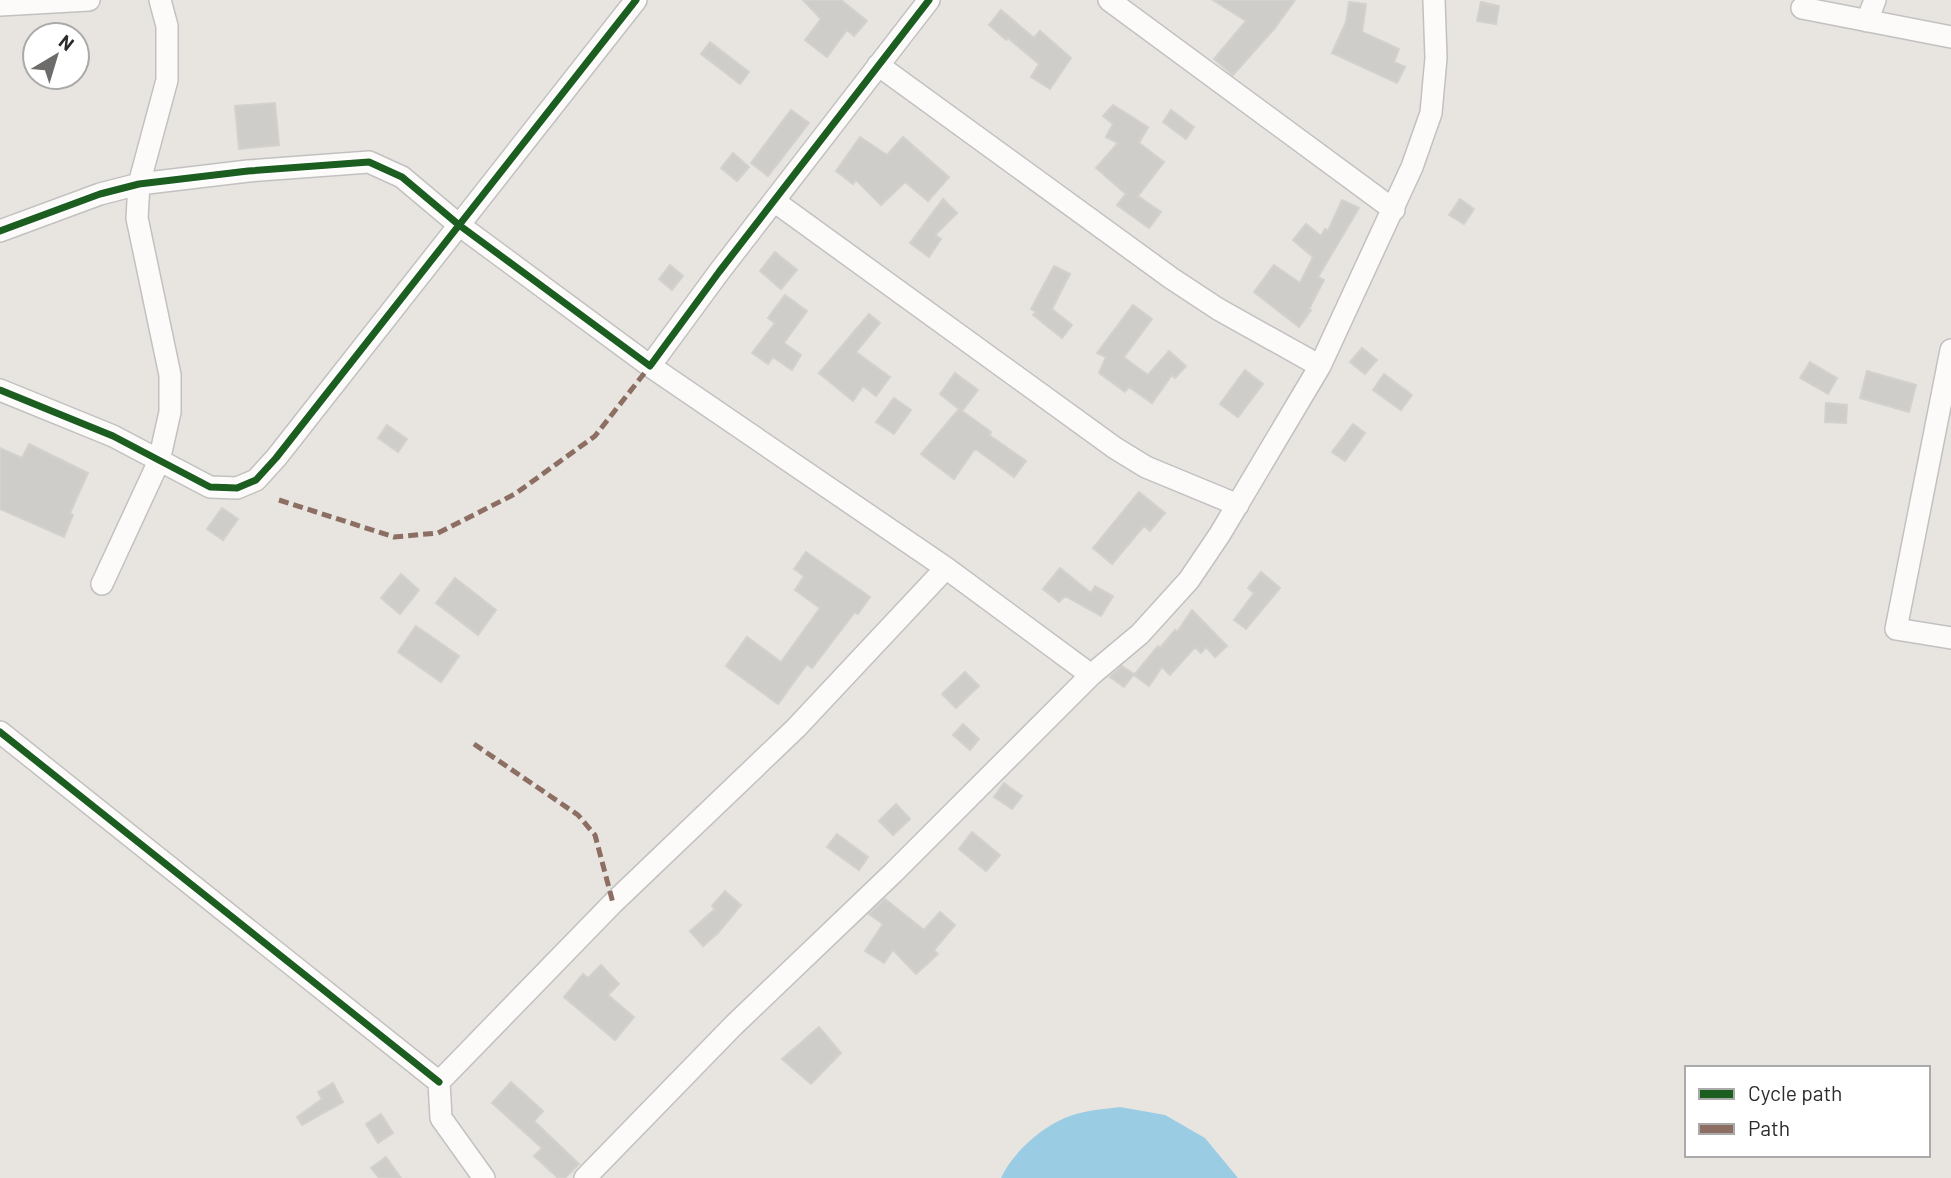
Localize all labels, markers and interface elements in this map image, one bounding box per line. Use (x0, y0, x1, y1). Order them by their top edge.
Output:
north arrow (21, 21, 91, 91)
text: N (55, 29, 79, 55)
legend (1685, 1066, 1930, 1157)
text: Cycle path (1748, 1080, 1842, 1105)
text: Path (1748, 1115, 1790, 1140)

